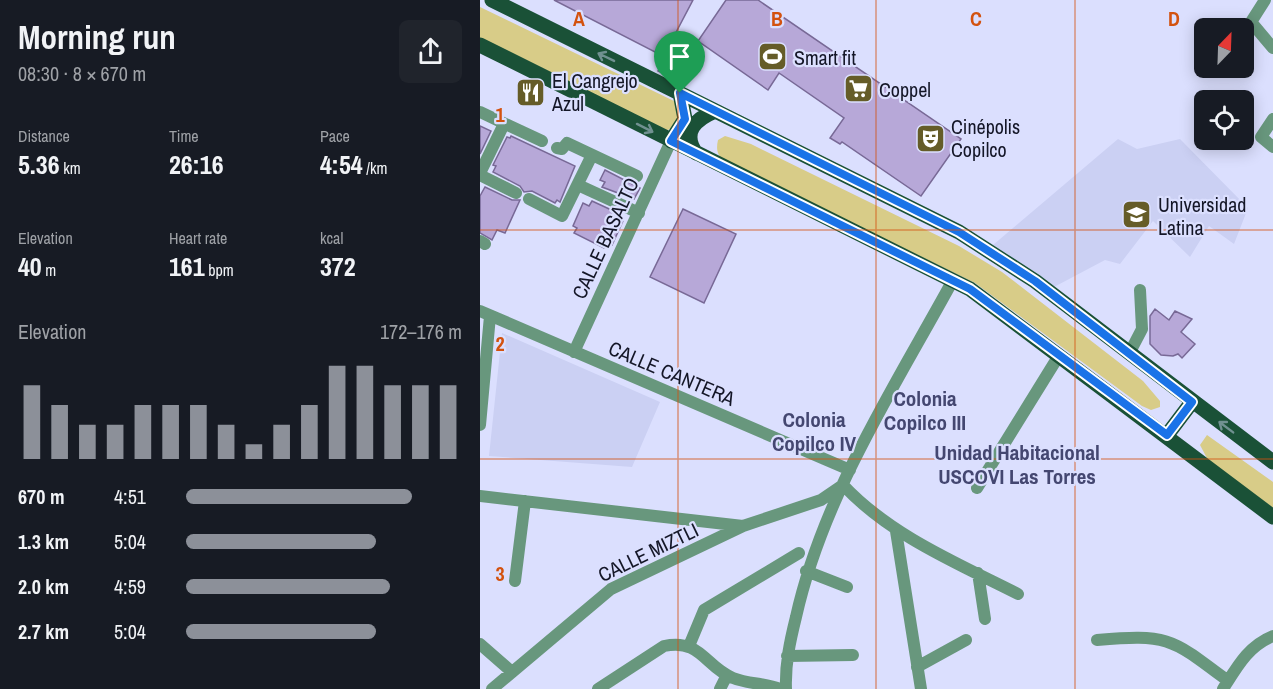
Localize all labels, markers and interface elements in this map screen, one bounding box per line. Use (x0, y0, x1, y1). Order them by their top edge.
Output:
text: A (573, 5, 585, 32)
text: B (771, 5, 783, 32)
text: C (970, 5, 982, 32)
text: D (1168, 5, 1180, 32)
text: Morning run (18, 15, 176, 59)
north arrow (1194, 18, 1254, 78)
map controls (1194, 18, 1254, 150)
button: share (399, 20, 462, 83)
pin (654, 31, 705, 93)
icon: arrive (663, 40, 696, 73)
sports icon: Smart fit (757, 41, 789, 73)
place label: Smart fit (794, 44, 856, 71)
one-way arrow (597, 50, 615, 62)
text: 08:30 · 8 × 670 m (18, 60, 146, 87)
place label: El Cangrejo Azul (551, 67, 638, 117)
supermarket icon: Coppel (842, 73, 874, 105)
restaurant icon: El Cangrejo Azul (515, 76, 547, 108)
place label: Coppel (879, 76, 931, 103)
button: locate (1194, 90, 1254, 150)
text: 1 (495, 101, 505, 128)
place label: Cinépolis Copilco (951, 113, 1020, 163)
one-way arrow (636, 122, 653, 134)
theatre icon: Cinépolis Copilco (914, 122, 946, 154)
text: Distance (18, 125, 70, 147)
text: Time (169, 125, 199, 147)
text: Pace (320, 125, 350, 147)
text: 5.36 (18, 147, 60, 182)
text: 26:16 (169, 147, 224, 182)
text: 4:54 (320, 147, 363, 182)
text: km (60, 157, 81, 179)
text: /km (363, 157, 387, 179)
street label: CALLE BASALTO (565, 173, 645, 303)
place label: Universidad Latina (1158, 191, 1246, 241)
school or university icon: Universidad Latina (1121, 199, 1153, 231)
text: Elevation (18, 227, 73, 249)
text: Heart rate (169, 227, 227, 249)
text: kcal (320, 227, 343, 249)
text: 40 (18, 249, 42, 284)
text: 161 (169, 249, 205, 284)
text: 372 (320, 249, 356, 284)
text: m (42, 259, 56, 281)
text: bpm (205, 259, 234, 281)
text: Elevation (18, 318, 86, 345)
text: 172–176 m (380, 318, 462, 345)
text: 2 (495, 330, 505, 357)
street label: CALLE CANTERA (605, 334, 739, 412)
district label: Colonia Copilco III (884, 384, 966, 437)
district label: Colonia Copilco IV (772, 405, 857, 458)
one-way arrow (1218, 421, 1234, 434)
district label: Unidad Habitacional USCOVI Las Torres (934, 438, 1100, 491)
text: 670 m (18, 483, 65, 510)
text: 4:51 (114, 483, 146, 510)
street label: CALLE MIZTLI (593, 516, 703, 588)
text: 1.3 km (18, 528, 69, 555)
text: 5:04 (114, 528, 146, 555)
text: 3 (495, 560, 505, 587)
text: 2.0 km (18, 573, 69, 600)
text: 4:59 (114, 573, 146, 600)
text: 2.7 km (18, 618, 69, 645)
text: 5:04 (114, 618, 146, 645)

